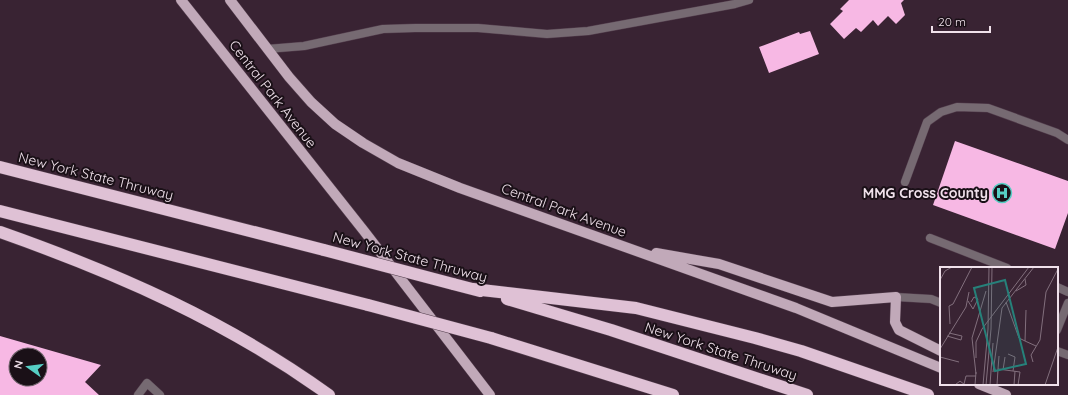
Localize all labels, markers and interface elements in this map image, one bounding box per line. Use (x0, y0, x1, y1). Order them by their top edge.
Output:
scale bar (932, 8, 990, 34)
text: 20 m (938, 14, 966, 29)
street label: Central Park Avenue (225, 36, 321, 152)
street label: New York State Thruway (17, 148, 175, 204)
street label: Central Park Avenue (499, 179, 629, 241)
hospital icon: MMG Cross County (991, 182, 1013, 204)
place label: MMG Cross County (863, 184, 988, 202)
street label: New York State Thruway (331, 228, 489, 286)
inset map (940, 267, 1058, 385)
street label: New York State Thruway (643, 318, 799, 384)
north arrow (8, 347, 48, 387)
text: N (11, 359, 26, 370)

